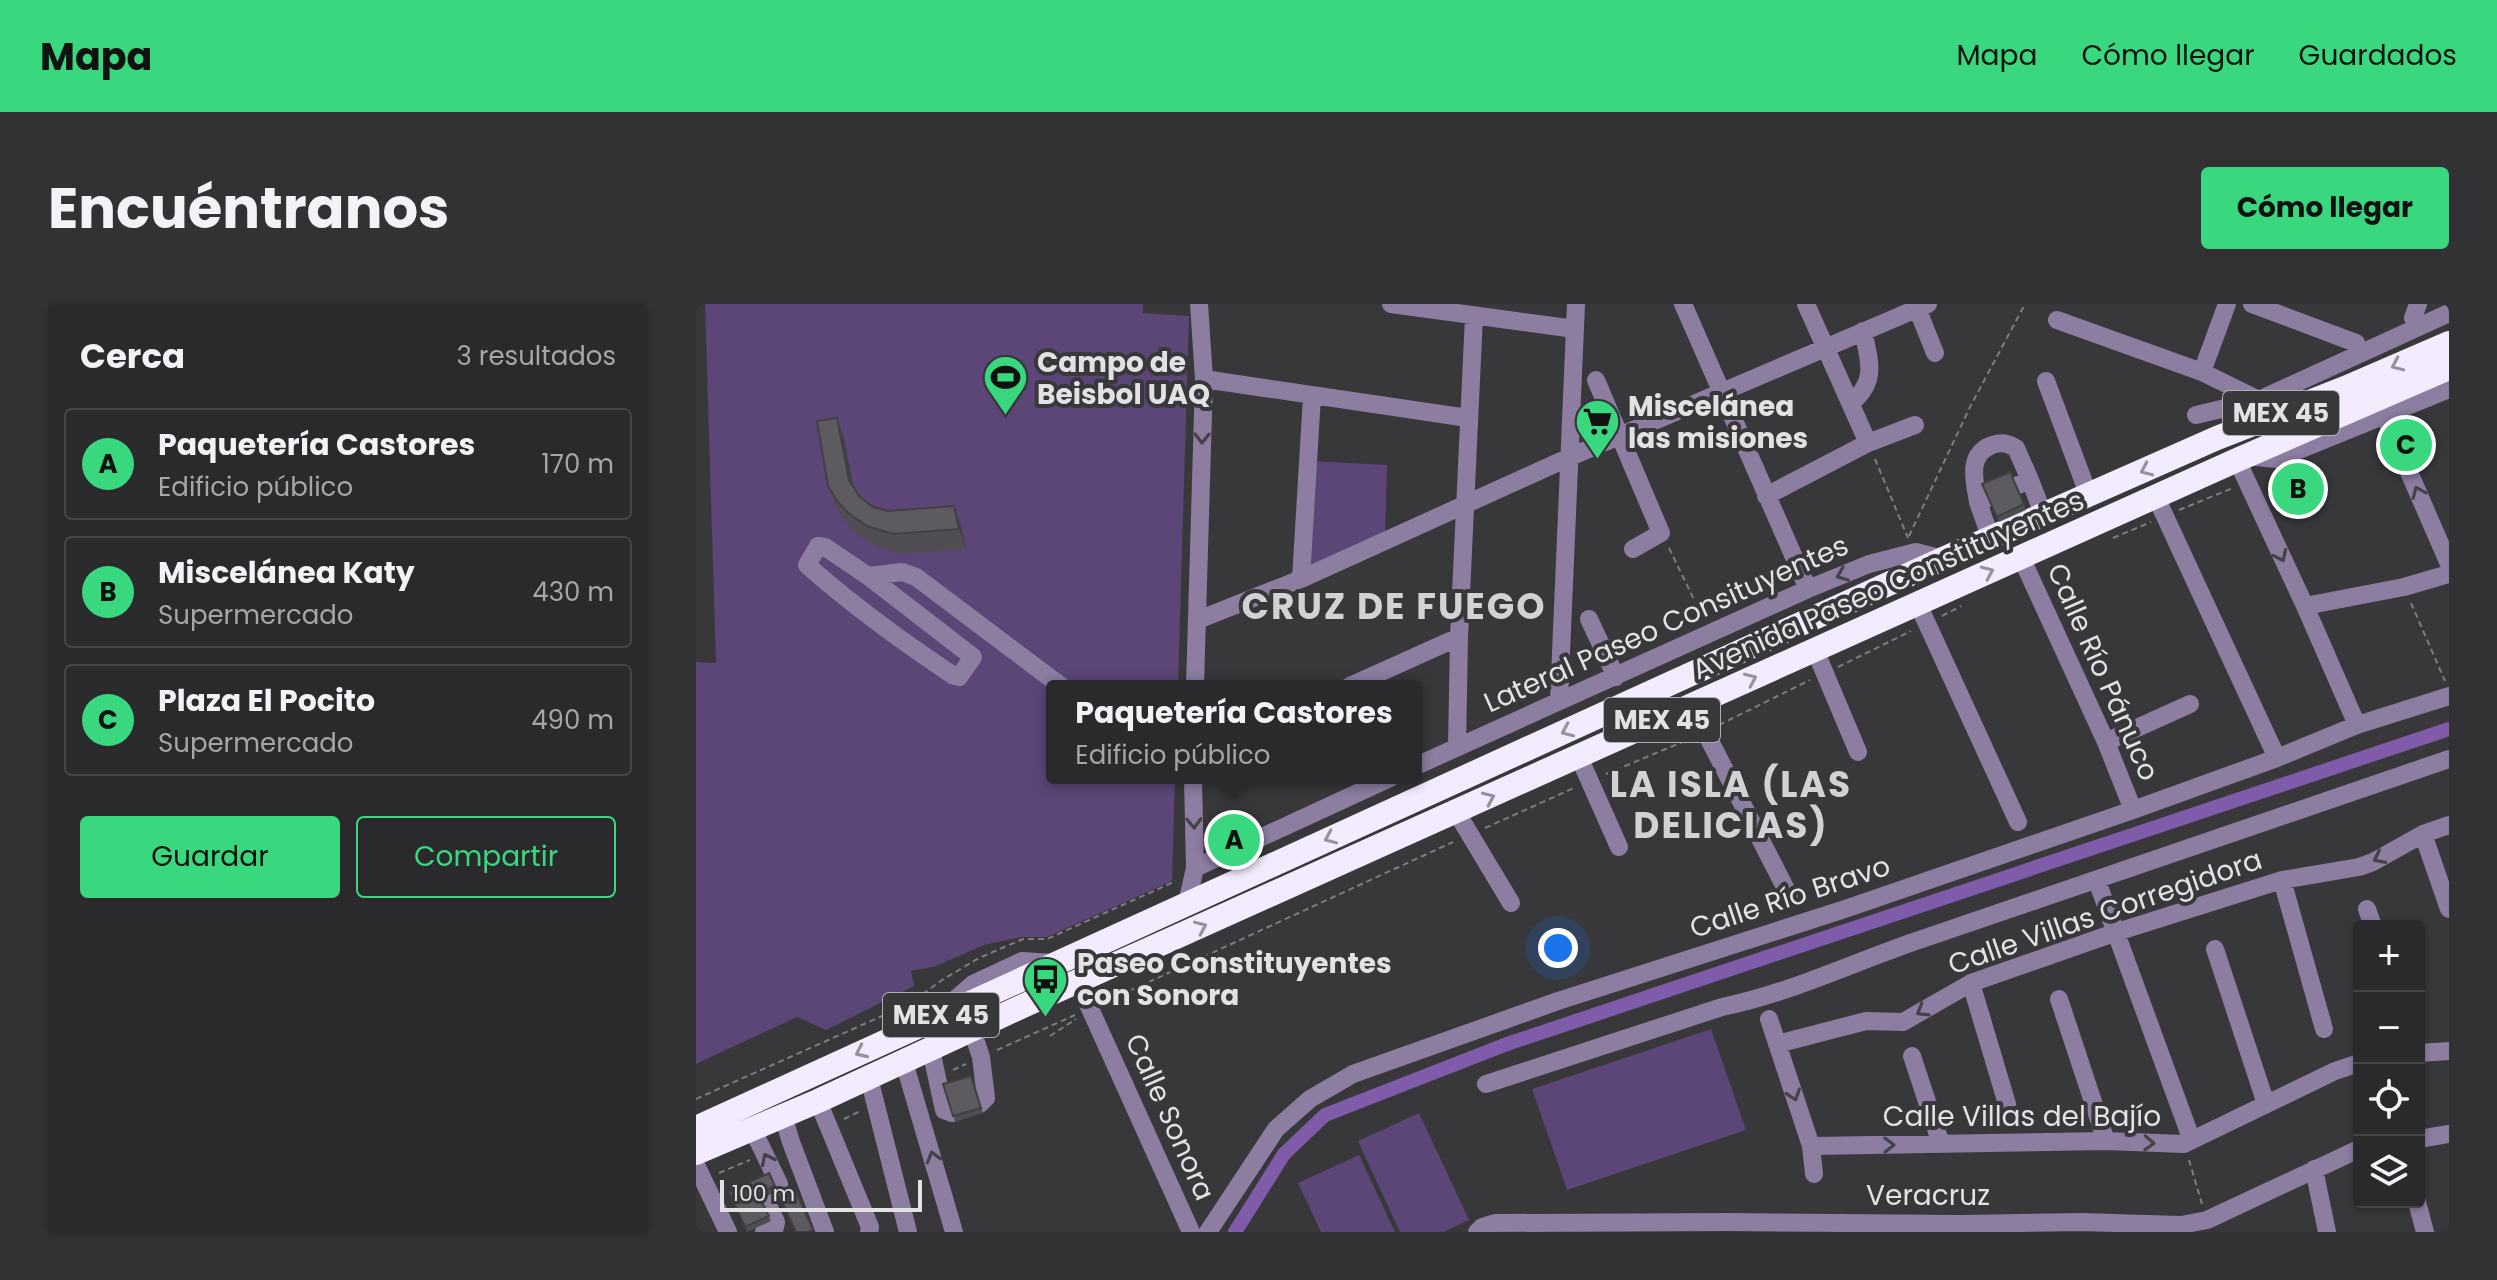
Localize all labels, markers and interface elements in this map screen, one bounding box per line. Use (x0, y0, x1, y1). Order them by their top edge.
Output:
text: Mapa (40, 30, 152, 83)
text: Mapa (1956, 36, 2037, 75)
text: Cómo llegar (2081, 36, 2255, 75)
text: Guardados (2299, 36, 2457, 75)
button: Cómo llegar (2201, 167, 2449, 249)
text: Encuéntranos (48, 169, 449, 248)
text: Cerca (80, 332, 185, 380)
text: 3 resultados (456, 338, 616, 374)
place label: Campo de Beisbol UAQ (1037, 343, 1210, 414)
sports icon: Campo de Beisbol UAQ (982, 354, 1030, 417)
one-way arrow (2391, 356, 2405, 372)
place label: Miscelánea las misiones (1628, 387, 1808, 458)
road number: MEX 45 (2223, 391, 2339, 435)
supermarket icon: Miscelánea las misiones (1573, 398, 1621, 461)
pin: C (2380, 415, 2432, 475)
text: Paquetería Castores (158, 423, 475, 466)
one-way arrow (1194, 432, 1211, 445)
text: A (98, 446, 118, 482)
text: 170 m (541, 446, 614, 482)
pin: B (2272, 459, 2324, 519)
one-way arrow (2140, 460, 2155, 476)
text: Edificio público (158, 469, 353, 505)
street label: Avenida Paseo Constituyentes (1686, 481, 2090, 689)
one-way arrow (2412, 486, 2428, 500)
street label: Lateral Paseo Consituyentes (1478, 526, 1854, 722)
one-way arrow (2271, 547, 2287, 562)
text: Miscelánea Katy (158, 551, 415, 594)
street label: Calle Río Pánuco (2038, 557, 2168, 787)
one-way arrow (1836, 565, 1850, 582)
one-way arrow (1980, 566, 1994, 582)
text: B (99, 574, 117, 610)
text: 430 m (532, 574, 614, 610)
district label: CRUZ DE FUEGO (1242, 581, 1546, 632)
text: Supermercado (158, 597, 353, 633)
one-way arrow (1743, 673, 1758, 689)
text: Plaza El Pocito (158, 679, 375, 722)
popup (1046, 680, 1422, 784)
text: Paquetería Castores (1075, 691, 1393, 734)
road number: MEX 45 (1604, 698, 1720, 742)
text: C (98, 702, 118, 738)
text: 490 m (531, 702, 614, 738)
one-way arrow (1560, 721, 1575, 737)
text: Supermercado (158, 725, 353, 761)
text: Edificio público (1075, 737, 1270, 773)
district label: LA ISLA (LAS DELICIAS) (1610, 759, 1852, 851)
one-way arrow (1481, 792, 1495, 808)
pin: A (1208, 810, 1260, 870)
button: Guardar (80, 816, 340, 898)
button: Compartir (356, 816, 616, 898)
one-way arrow (1185, 817, 1202, 830)
one-way arrow (1324, 828, 1338, 844)
street label: Calle Villas Corregidora (1943, 840, 2267, 984)
street label: Calle Río Bravo (1685, 846, 1895, 948)
one-way arrow (2372, 849, 2387, 864)
map controls (2353, 920, 2425, 1208)
button: + (2353, 920, 2425, 992)
one-way arrow (1192, 921, 1207, 937)
your location (1538, 928, 1578, 968)
place label: Paseo Constituyentes con Sonora (1077, 944, 1392, 1015)
bus stop icon: Paseo Constituyentes con Sonora (1022, 955, 1070, 1018)
button: − (2353, 992, 2425, 1064)
road number: MEX 45 (883, 993, 999, 1037)
one-way arrow (1916, 1001, 1931, 1017)
street label: Calle Sonora (1116, 1027, 1224, 1207)
one-way arrow (855, 1042, 869, 1058)
button: locate (2353, 1064, 2425, 1136)
one-way arrow (1785, 1087, 1801, 1101)
street label: Calle Villas del Bajío (1883, 1097, 2161, 1136)
one-way arrow (2143, 1134, 2156, 1151)
one-way arrow (1883, 1136, 1896, 1154)
button: layers (2353, 1136, 2425, 1208)
one-way arrow (926, 1151, 942, 1164)
one-way arrow (761, 1153, 777, 1167)
scale bar (720, 1176, 922, 1212)
street label: Veracruz (1866, 1176, 1990, 1215)
text: 100 m (732, 1178, 795, 1209)

